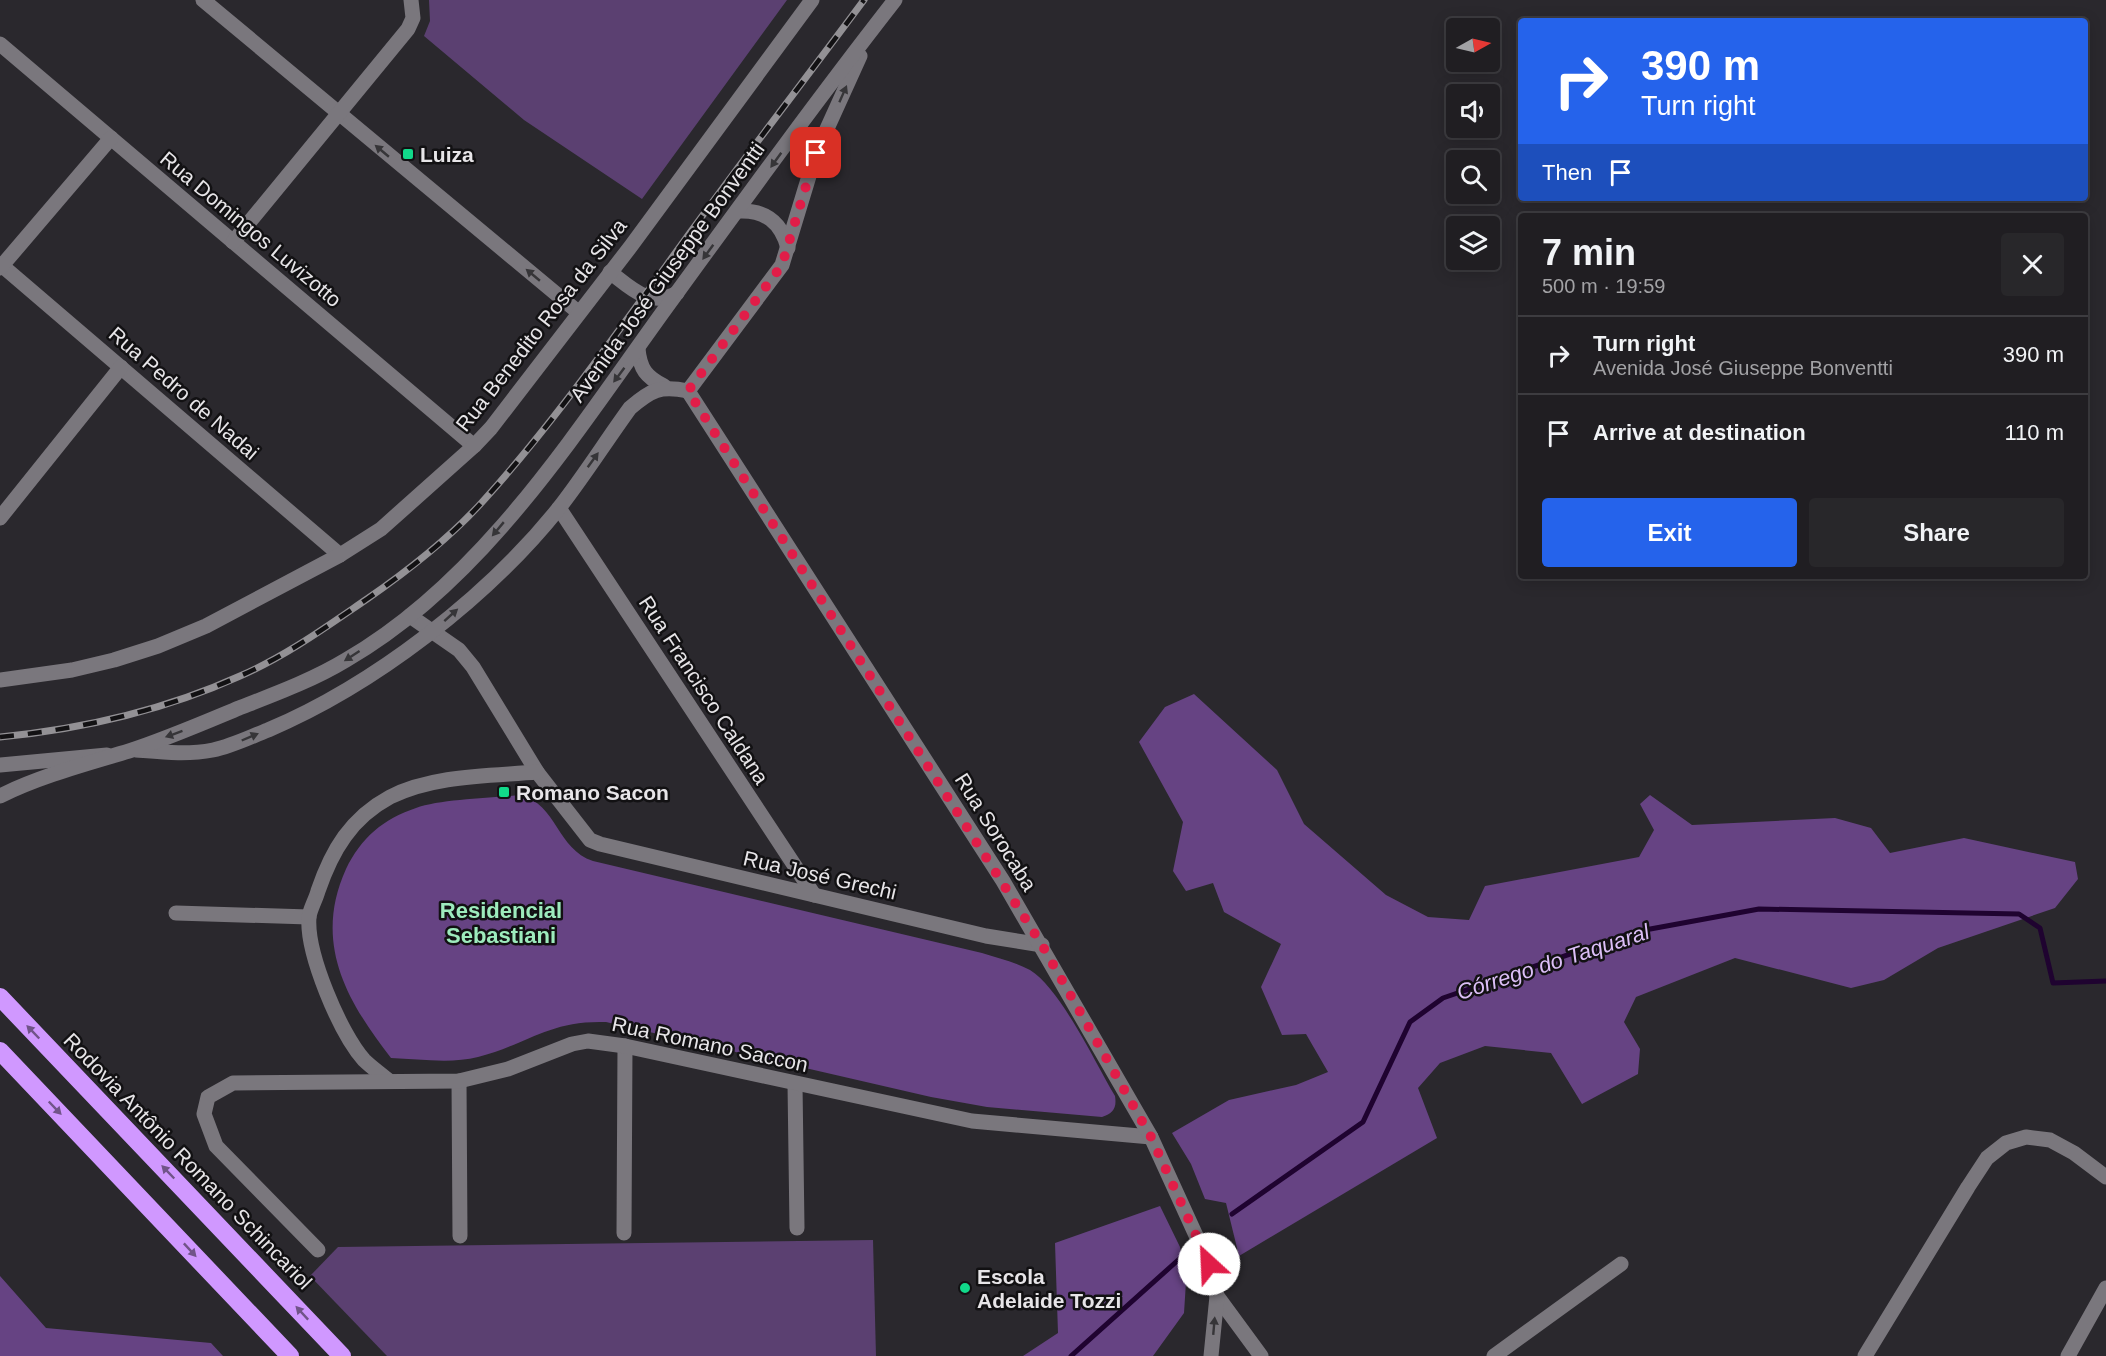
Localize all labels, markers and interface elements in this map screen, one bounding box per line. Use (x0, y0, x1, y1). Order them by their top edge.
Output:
north arrow (1446, 18, 1500, 72)
map controls (1446, 18, 1500, 270)
icon: right (1542, 42, 1620, 120)
text: 390 m (1641, 42, 1760, 89)
button: sound (1446, 84, 1500, 138)
one-way arrow (838, 85, 848, 103)
text: Turn right (1641, 91, 1756, 121)
pin (790, 127, 841, 178)
icon: arrive (799, 136, 832, 169)
street label: Avenida José Giuseppe Bonventti (565, 138, 769, 406)
place label: Luiza (420, 143, 474, 166)
one-way arrow (374, 144, 390, 157)
street label: Rua Domingos Luvizotto (156, 147, 346, 311)
marker: Luiza (401, 147, 415, 161)
button: search (1446, 150, 1500, 204)
one-way arrow (770, 153, 782, 168)
icon: arrive (1604, 156, 1637, 189)
text: Then (1542, 160, 1592, 185)
street label: Rua Benedito Rosa da Silva (451, 214, 631, 436)
button: layers (1446, 216, 1500, 270)
text: 7 min (1542, 232, 1636, 273)
button: close (2001, 233, 2064, 296)
one-way arrow (702, 244, 714, 260)
one-way arrow (525, 269, 540, 282)
text: 500 m · 19:59 (1542, 275, 1665, 297)
street label: Rua Pedro de Nadai (105, 322, 263, 464)
text: Turn right (1593, 331, 1695, 356)
icon: right (1542, 339, 1575, 372)
text: 390 m (2003, 342, 2064, 367)
text: Avenida José Giuseppe Bonventti (1593, 357, 1893, 379)
one-way arrow (613, 368, 625, 383)
icon: arrive (1542, 417, 1575, 450)
text: Arrive at destination (1593, 420, 1806, 445)
text: 110 m (2004, 420, 2064, 445)
one-way arrow (587, 453, 599, 469)
button: Exit (1542, 498, 1797, 567)
button: Share (1809, 498, 2064, 567)
one-way arrow (492, 521, 505, 537)
street label: Rua Francisco Caldana (635, 592, 774, 789)
one-way arrow (443, 609, 458, 622)
one-way arrow (344, 651, 360, 662)
one-way arrow (164, 729, 182, 739)
one-way arrow (241, 732, 259, 742)
street label: Rua Sorocaba (951, 769, 1041, 895)
place label: Romano Sacon (516, 781, 669, 804)
marker: Romano Sacon (497, 785, 511, 799)
street label: Rua José Grechi (741, 846, 899, 904)
district label: Residencial Sebastiani (440, 898, 562, 948)
water label: Córrego do Taquaral (1454, 919, 1653, 1005)
street label: Rua Romano Saccon (610, 1012, 810, 1076)
one-way arrow (26, 1025, 40, 1039)
street label: Rodovia Antônio Romano Schincariol (59, 1028, 317, 1294)
one-way arrow (48, 1101, 62, 1116)
one-way arrow (162, 1165, 176, 1179)
position arrow (1177, 1232, 1241, 1296)
one-way arrow (182, 1242, 196, 1256)
place label: Escola Adelaide Tozzi (977, 1265, 1121, 1312)
marker: Escola Adelaide Tozzi (958, 1281, 972, 1295)
one-way arrow (295, 1306, 309, 1321)
one-way arrow (1209, 1316, 1219, 1335)

